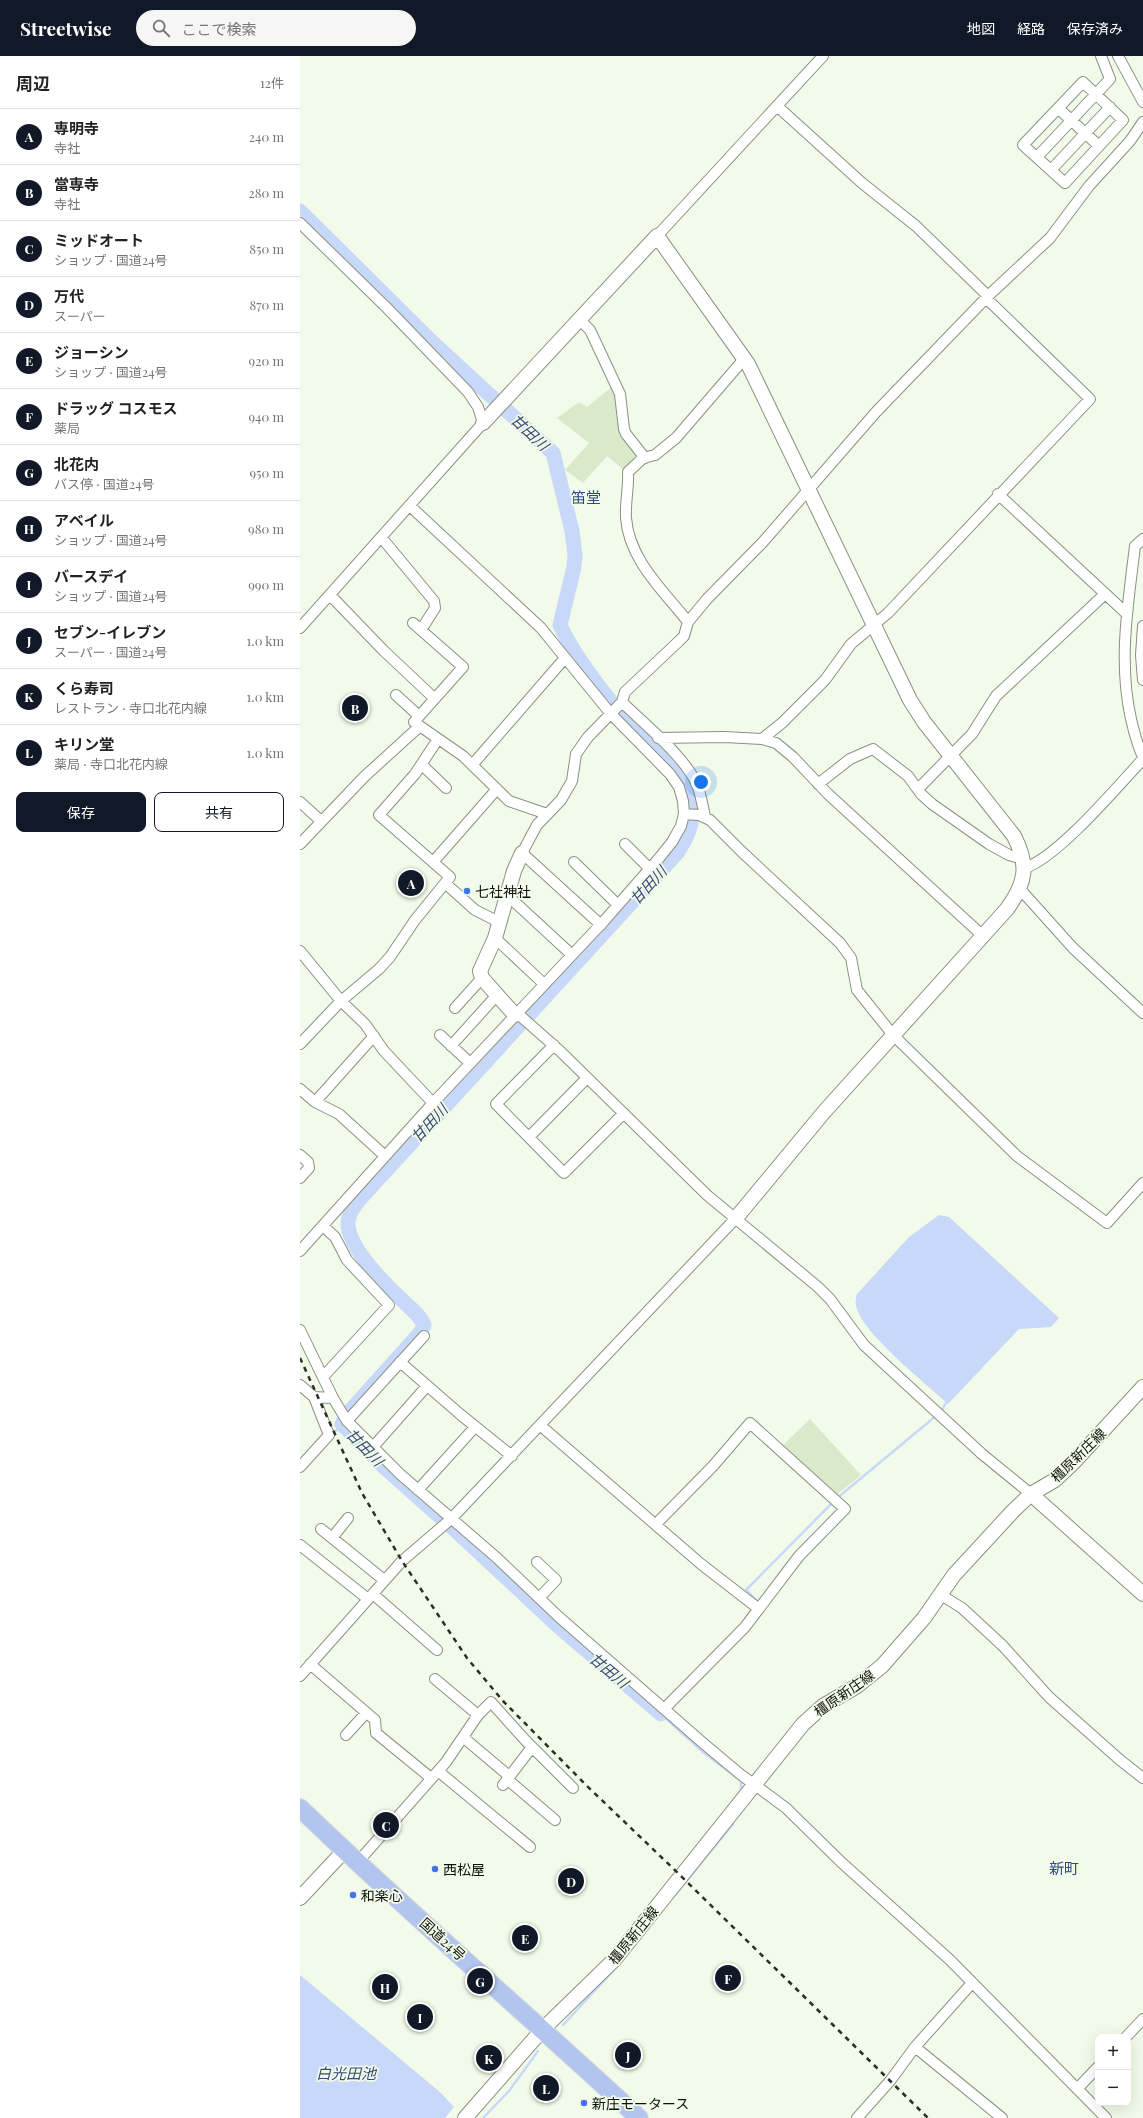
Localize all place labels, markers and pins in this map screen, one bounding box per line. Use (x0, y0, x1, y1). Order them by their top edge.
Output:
pin: B (342, 693, 368, 723)
pin: A (398, 868, 424, 898)
place label: 七社神社 (475, 882, 531, 901)
marker: 七社神社 (462, 886, 472, 896)
pin: C (373, 1810, 399, 1840)
place label: 西松屋 (443, 1860, 485, 1879)
marker: 西松屋 (430, 1864, 440, 1874)
pin: D (558, 1866, 584, 1896)
place label: 和楽心 (361, 1886, 403, 1905)
marker: 和楽心 (348, 1890, 358, 1900)
pin: E (512, 1923, 538, 1953)
pin: F (715, 1963, 741, 1993)
pin: G (467, 1966, 493, 1996)
pin: H (372, 1972, 398, 2002)
pin: I (407, 2002, 433, 2032)
pin: J (615, 2040, 641, 2070)
pin: K (476, 2043, 502, 2073)
pin: L (533, 2073, 559, 2103)
place label: 新庄モータース (592, 2094, 689, 2113)
marker: 新庄モータース (579, 2098, 589, 2108)

